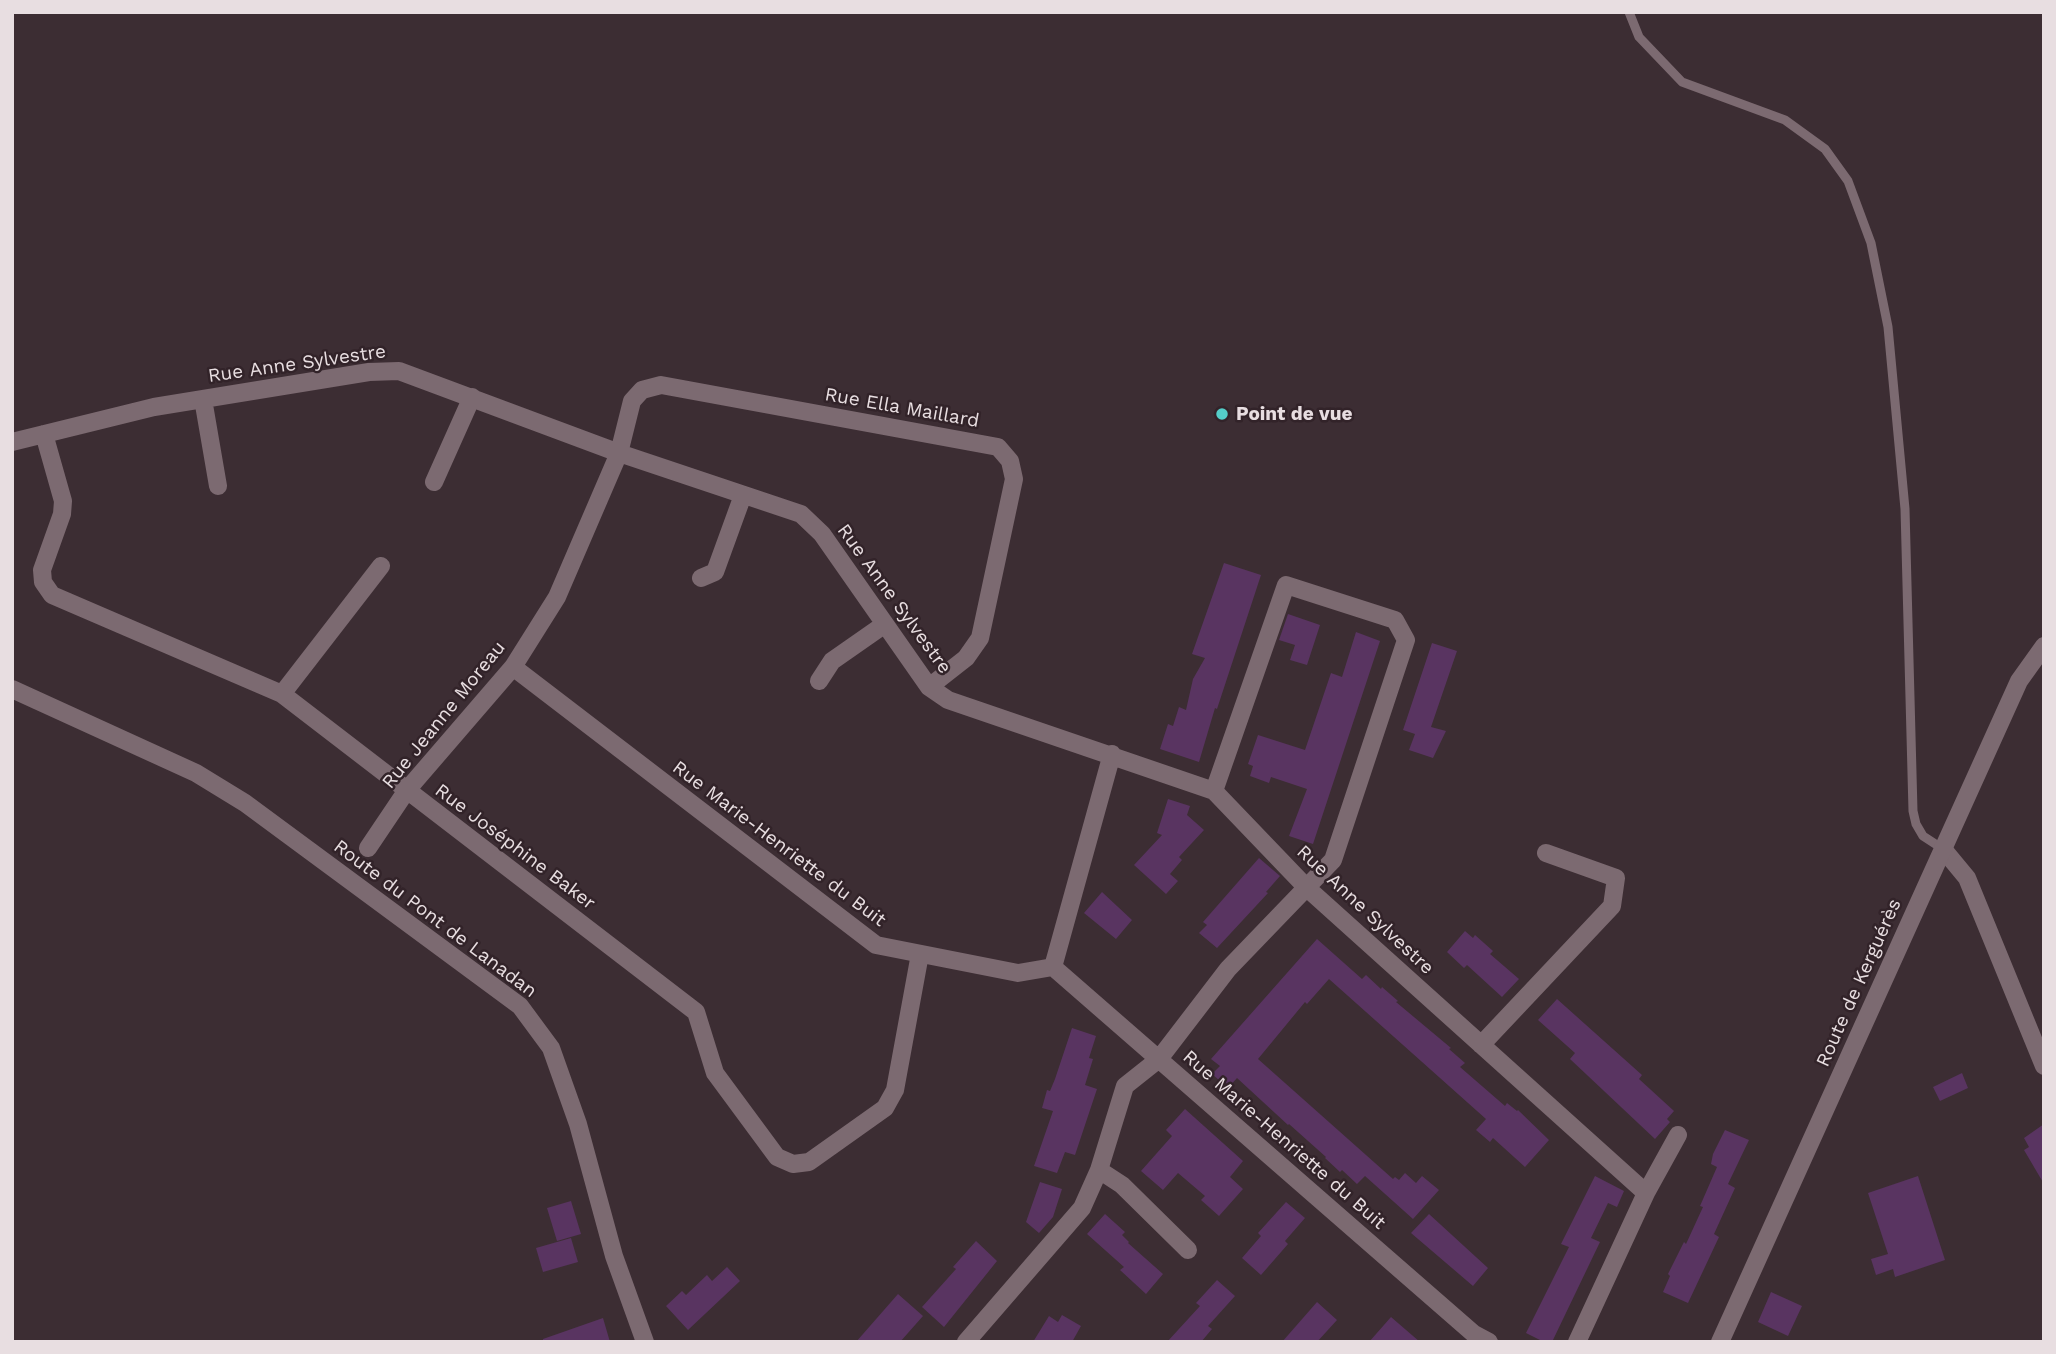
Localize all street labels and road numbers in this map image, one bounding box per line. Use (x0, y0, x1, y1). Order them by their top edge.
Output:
street label: Rue Anne Sylvestre (207, 340, 387, 388)
street label: Rue Ella Maillard (823, 383, 981, 433)
street label: Rue Anne Sylvestre (832, 520, 956, 678)
street label: Rue Jeanne Moreau (377, 637, 511, 793)
street label: Rue Marie-Henriette du Buit (668, 756, 890, 932)
street label: Rue Joséphine Baker (430, 779, 600, 915)
street label: Route du Pont de Lanadan (329, 835, 541, 1003)
street label: Rue Anne Sylvestre (1292, 841, 1438, 979)
street label: Route de Kerguérès (1812, 896, 1906, 1070)
street label: Rue Marie-Henriette du Buit (1178, 1046, 1390, 1234)

